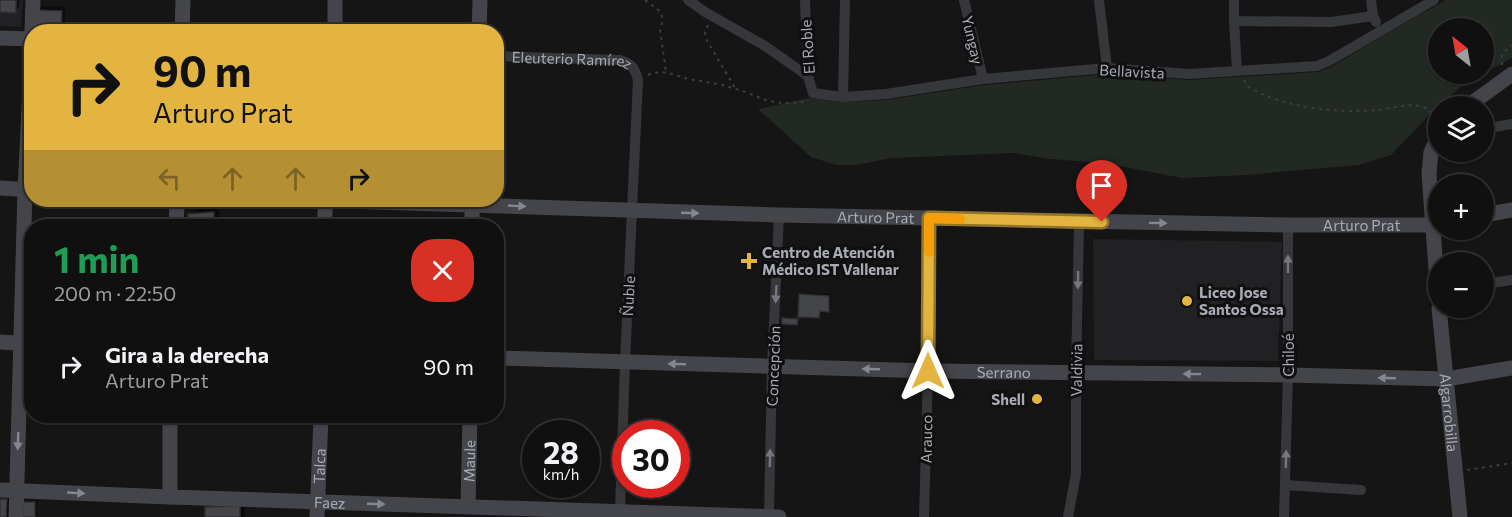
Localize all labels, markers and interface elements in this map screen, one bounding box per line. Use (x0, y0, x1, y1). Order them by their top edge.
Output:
street label: Yungay (959, 14, 987, 66)
north arrow (1428, 18, 1494, 84)
map controls (1428, 18, 1494, 318)
street label: El Roble (796, 19, 818, 75)
text: 90 m (153, 44, 252, 96)
icon: right (54, 48, 132, 126)
street label: Eleuterio Ramírez (511, 48, 636, 73)
street label: Bellavista (1099, 60, 1165, 82)
text: Arturo Prat (153, 96, 293, 129)
button: layers (1428, 96, 1494, 162)
pin (1076, 160, 1127, 222)
icon: left (153, 162, 186, 195)
icon: ahead (216, 162, 249, 195)
icon: ahead (279, 162, 312, 195)
icon: right (342, 162, 375, 195)
icon: arrive (1085, 169, 1118, 202)
button: + (1428, 174, 1494, 240)
one-way arrow (508, 201, 527, 210)
street label: Arturo Prat (837, 207, 915, 227)
one-way arrow (681, 208, 700, 217)
street label: Arturo Prat (1323, 216, 1401, 234)
one-way arrow (1149, 218, 1168, 228)
text: 1 min (54, 236, 139, 280)
button: close (411, 239, 474, 302)
place label: Centro de Atención Médico IST Vallenar (762, 243, 899, 278)
marker: Centro de Atención Médico IST Vallenar (740, 252, 758, 270)
button: − (1428, 252, 1494, 318)
one-way arrow (1283, 254, 1293, 273)
one-way arrow (1073, 271, 1082, 290)
street label: Ñuble (618, 275, 638, 317)
text: 200 m · 22:50 (54, 281, 176, 305)
place label: Liceo Jose Santos Ossa (1199, 283, 1284, 318)
one-way arrow (771, 285, 780, 304)
marker: Liceo Jose Santos Ossa (1180, 294, 1194, 308)
street label: Concepción (763, 325, 783, 407)
street label: Chiloé (1279, 333, 1297, 377)
position arrow (896, 339, 960, 403)
text: Gira a la derecha (105, 341, 269, 368)
street label: Valdivia (1067, 343, 1085, 397)
icon: right (54, 350, 87, 383)
text: 90 m (423, 353, 474, 380)
one-way arrow (667, 359, 686, 368)
street label: Serrano (977, 363, 1031, 381)
one-way arrow (862, 365, 881, 374)
text: Arturo Prat (105, 368, 209, 392)
one-way arrow (1183, 369, 1202, 379)
street label: Algarrobilla (1437, 372, 1462, 453)
one-way arrow (1378, 373, 1397, 382)
place label: Shell (991, 390, 1025, 408)
marker: Shell (1030, 392, 1044, 406)
street label: Arauco (917, 414, 935, 464)
speed limit sign: 30 (612, 420, 690, 498)
one-way arrow (14, 431, 23, 450)
text: 28 (543, 433, 579, 470)
street label: Maule (460, 440, 478, 482)
street label: Talca (309, 448, 329, 484)
one-way arrow (765, 448, 775, 467)
one-way arrow (1281, 449, 1290, 468)
text: km/h (543, 465, 579, 483)
one-way arrow (66, 488, 85, 498)
street label: Faez (314, 493, 346, 512)
one-way arrow (367, 499, 386, 508)

